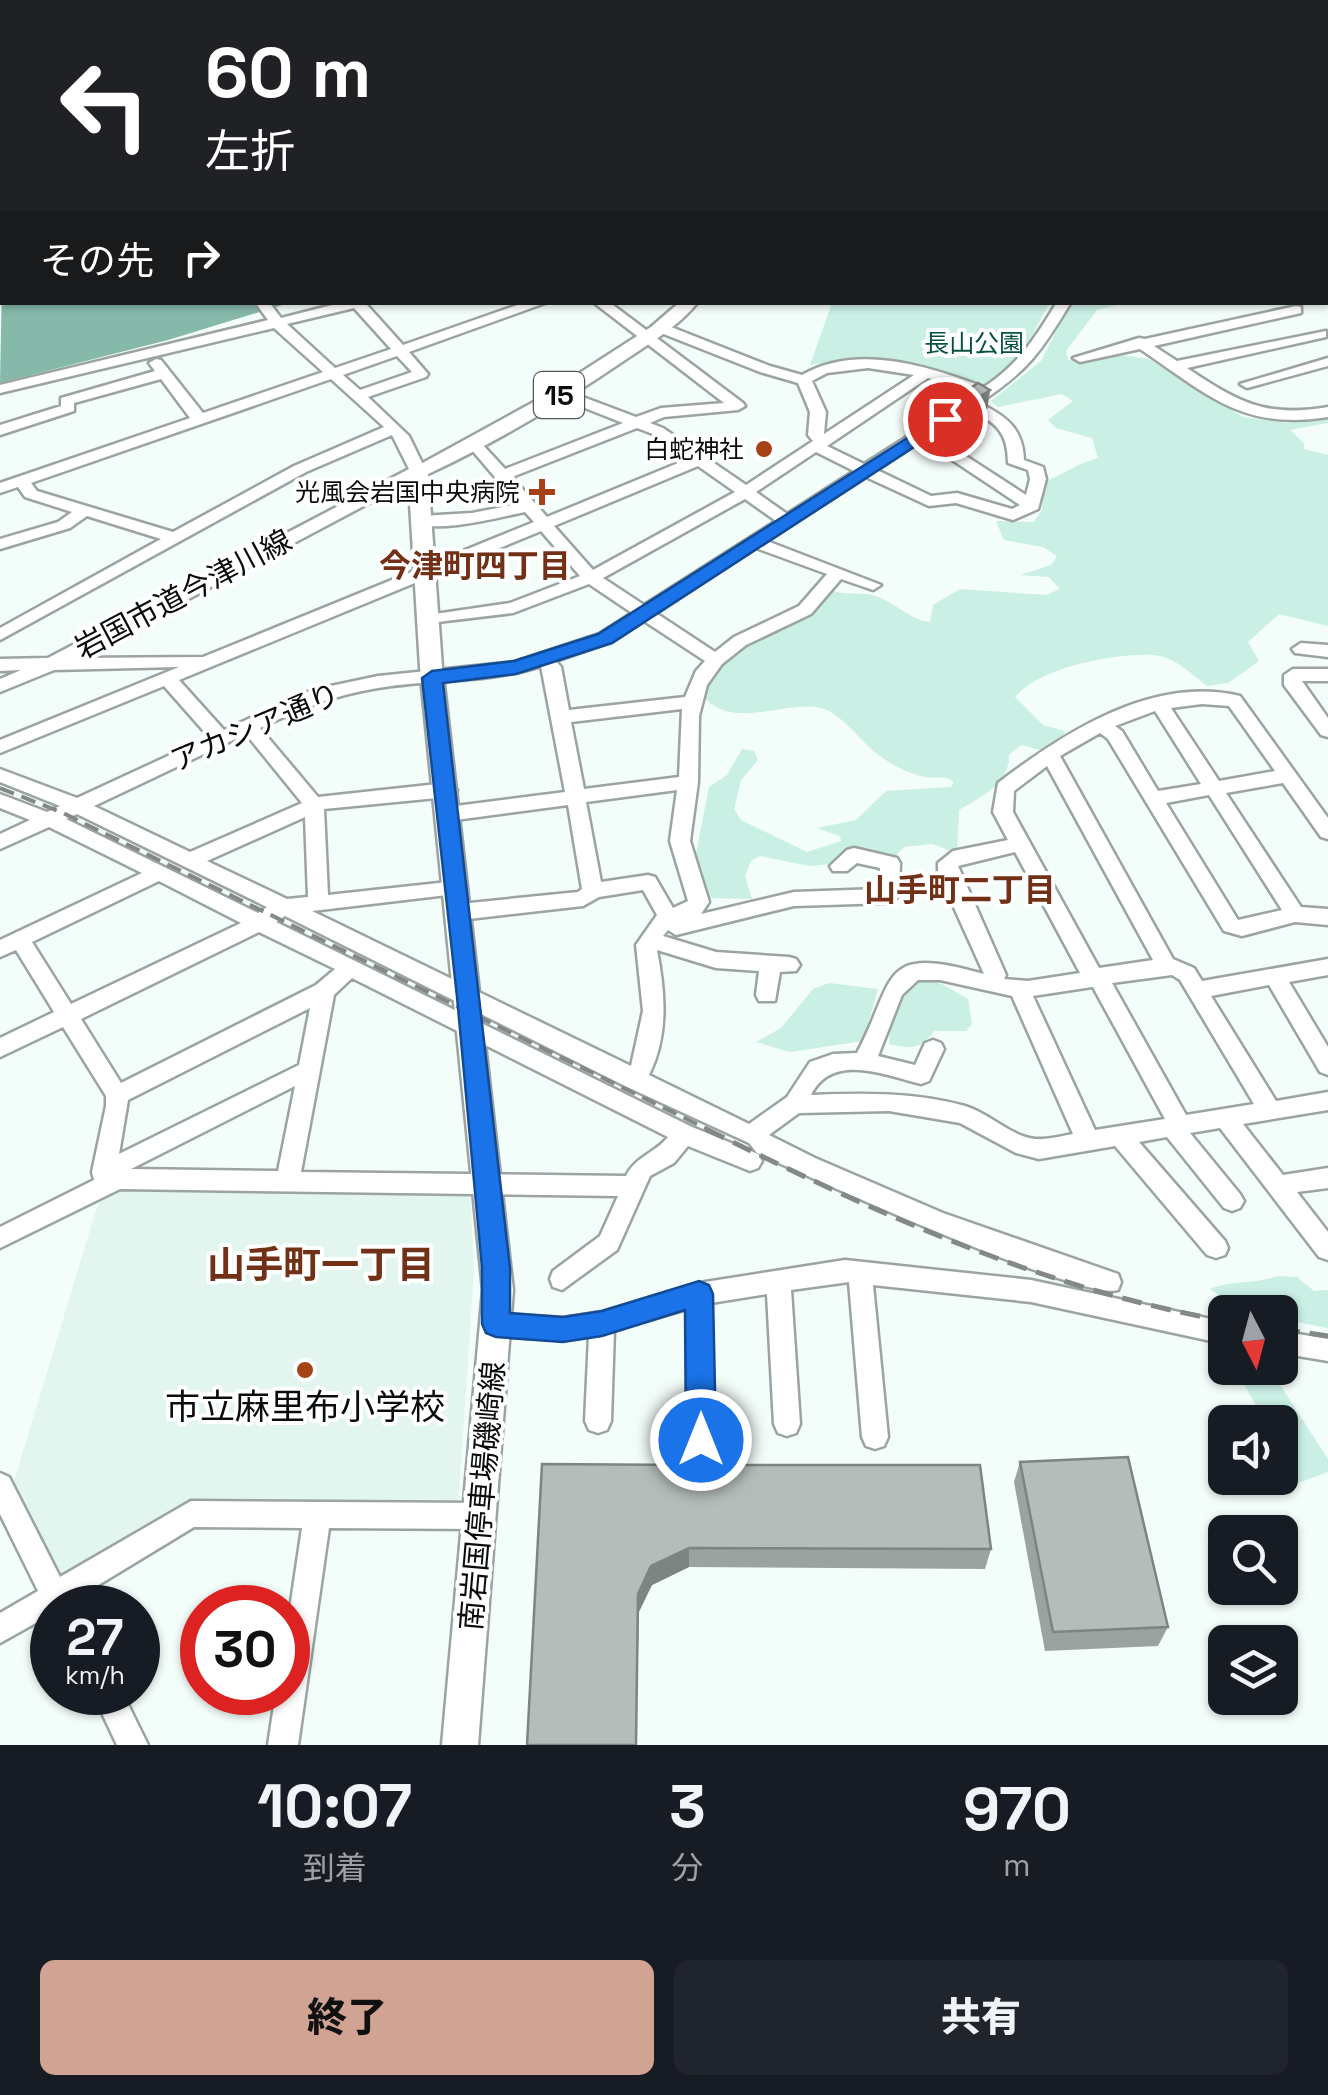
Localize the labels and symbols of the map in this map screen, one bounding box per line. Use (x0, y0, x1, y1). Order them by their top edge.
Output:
park label: 長山公園 (924, 327, 1024, 359)
road number: 15 (534, 372, 584, 418)
pin (903, 377, 988, 462)
place label: 白蛇神社 (644, 433, 744, 465)
marker: 白蛇神社 (753, 438, 775, 460)
place label: 光風会岩国中央病院 (295, 476, 520, 508)
marker: 光風会岩国中央病院 (529, 479, 555, 505)
street label: 岩国市道今津川線 (68, 520, 298, 668)
district label: 今津町四丁目 (379, 546, 571, 586)
street label: アカシア通り (165, 674, 345, 780)
district label: 山手町二丁目 (864, 870, 1056, 910)
district label: 山手町一丁目 (207, 1241, 435, 1289)
north arrow (1208, 1295, 1298, 1385)
marker: 市立麻里布小学校 (294, 1359, 316, 1381)
street label: 南岩国停車場磯崎線 (451, 1360, 513, 1632)
place label: 市立麻里布小学校 (165, 1385, 445, 1429)
position arrow (649, 1388, 753, 1492)
speed limit sign: 30 (180, 1585, 310, 1715)

